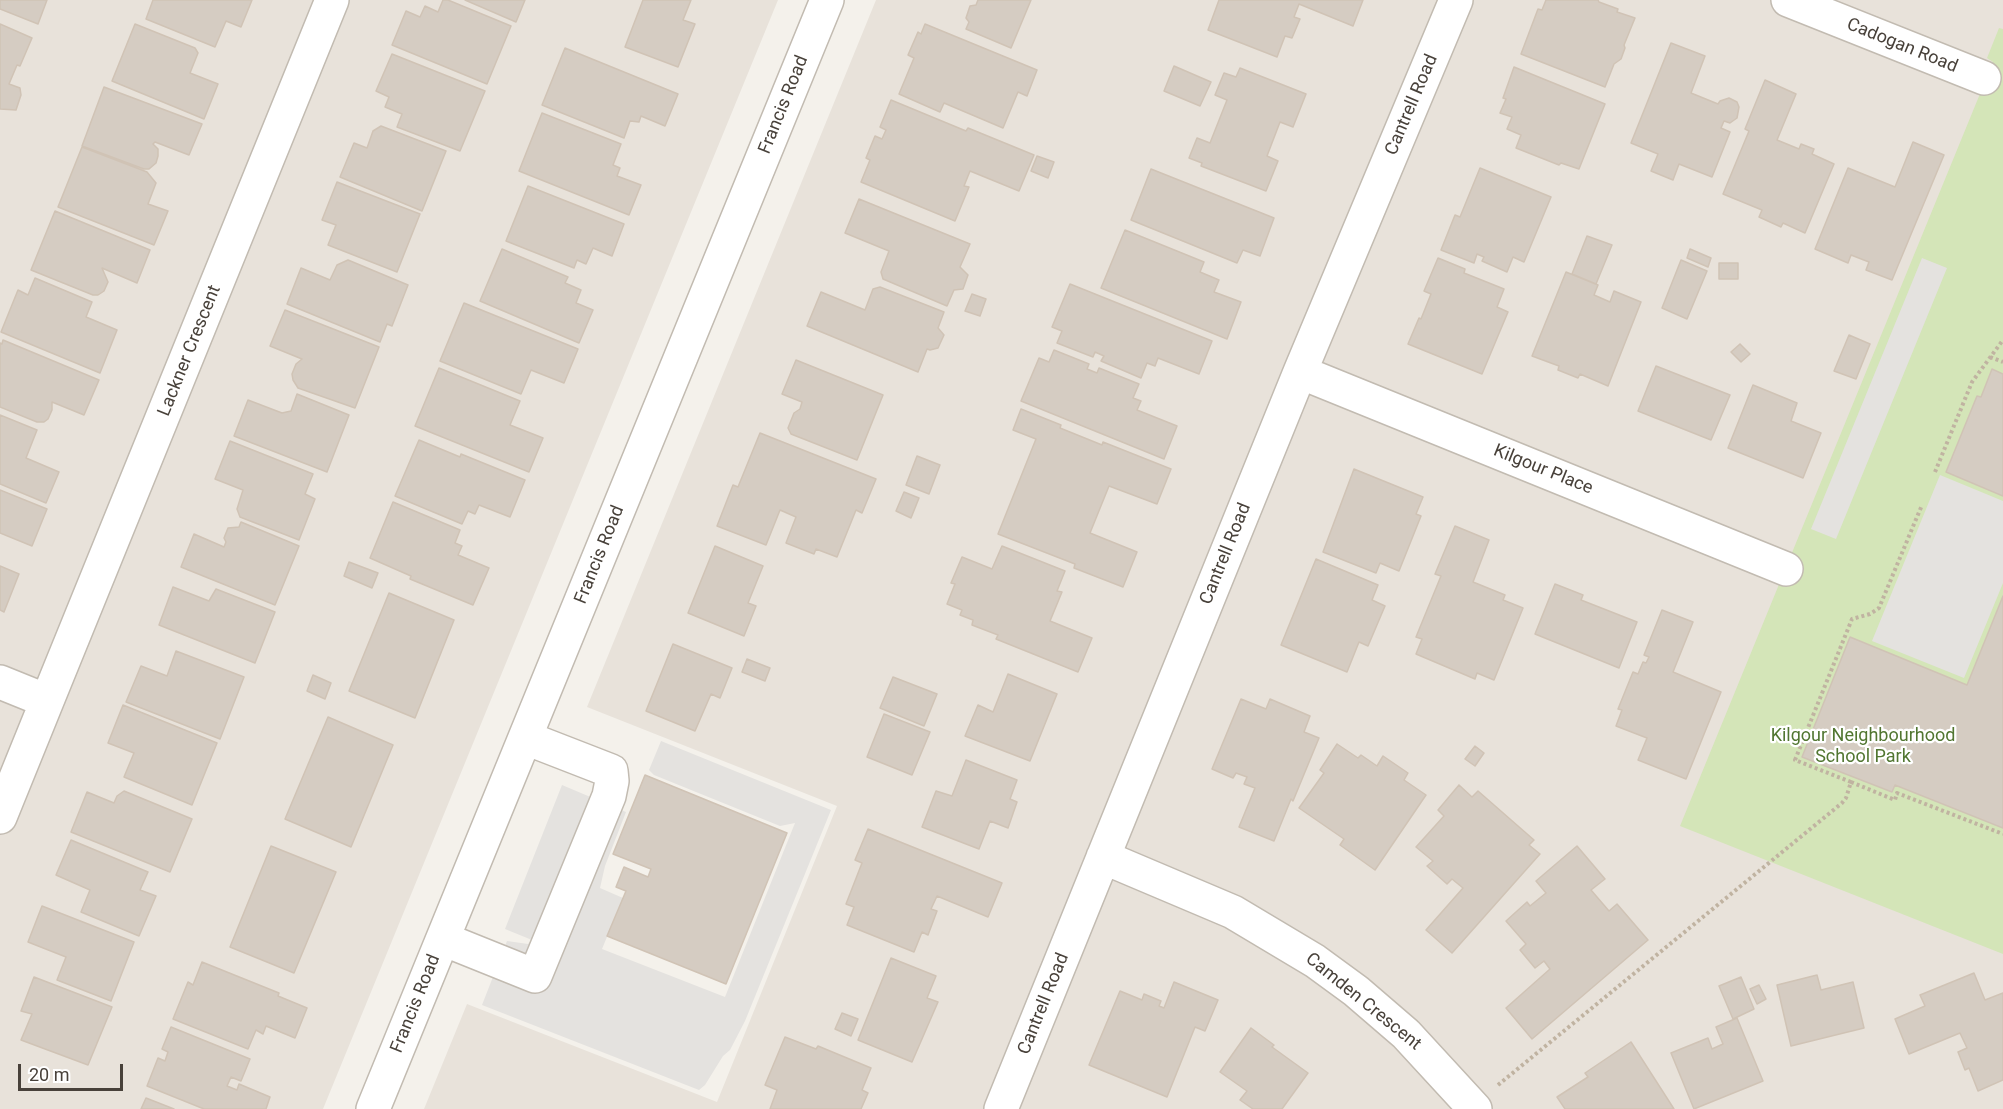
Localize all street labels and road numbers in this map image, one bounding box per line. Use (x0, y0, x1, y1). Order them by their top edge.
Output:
street label: Cadogan Road (1843, 14, 1961, 78)
street label: Cantrell Road (1381, 51, 1443, 159)
street label: Francis Road (754, 53, 814, 157)
street label: Lackner Crescent (154, 282, 226, 420)
street label: Kilgour Place (1490, 440, 1596, 500)
street label: Cantrell Road (1196, 500, 1256, 608)
street label: Francis Road (570, 503, 630, 607)
street label: Camden Crescent (1301, 949, 1425, 1055)
street label: Cantrell Road (1014, 950, 1074, 1058)
street label: Francis Road (386, 952, 446, 1056)

